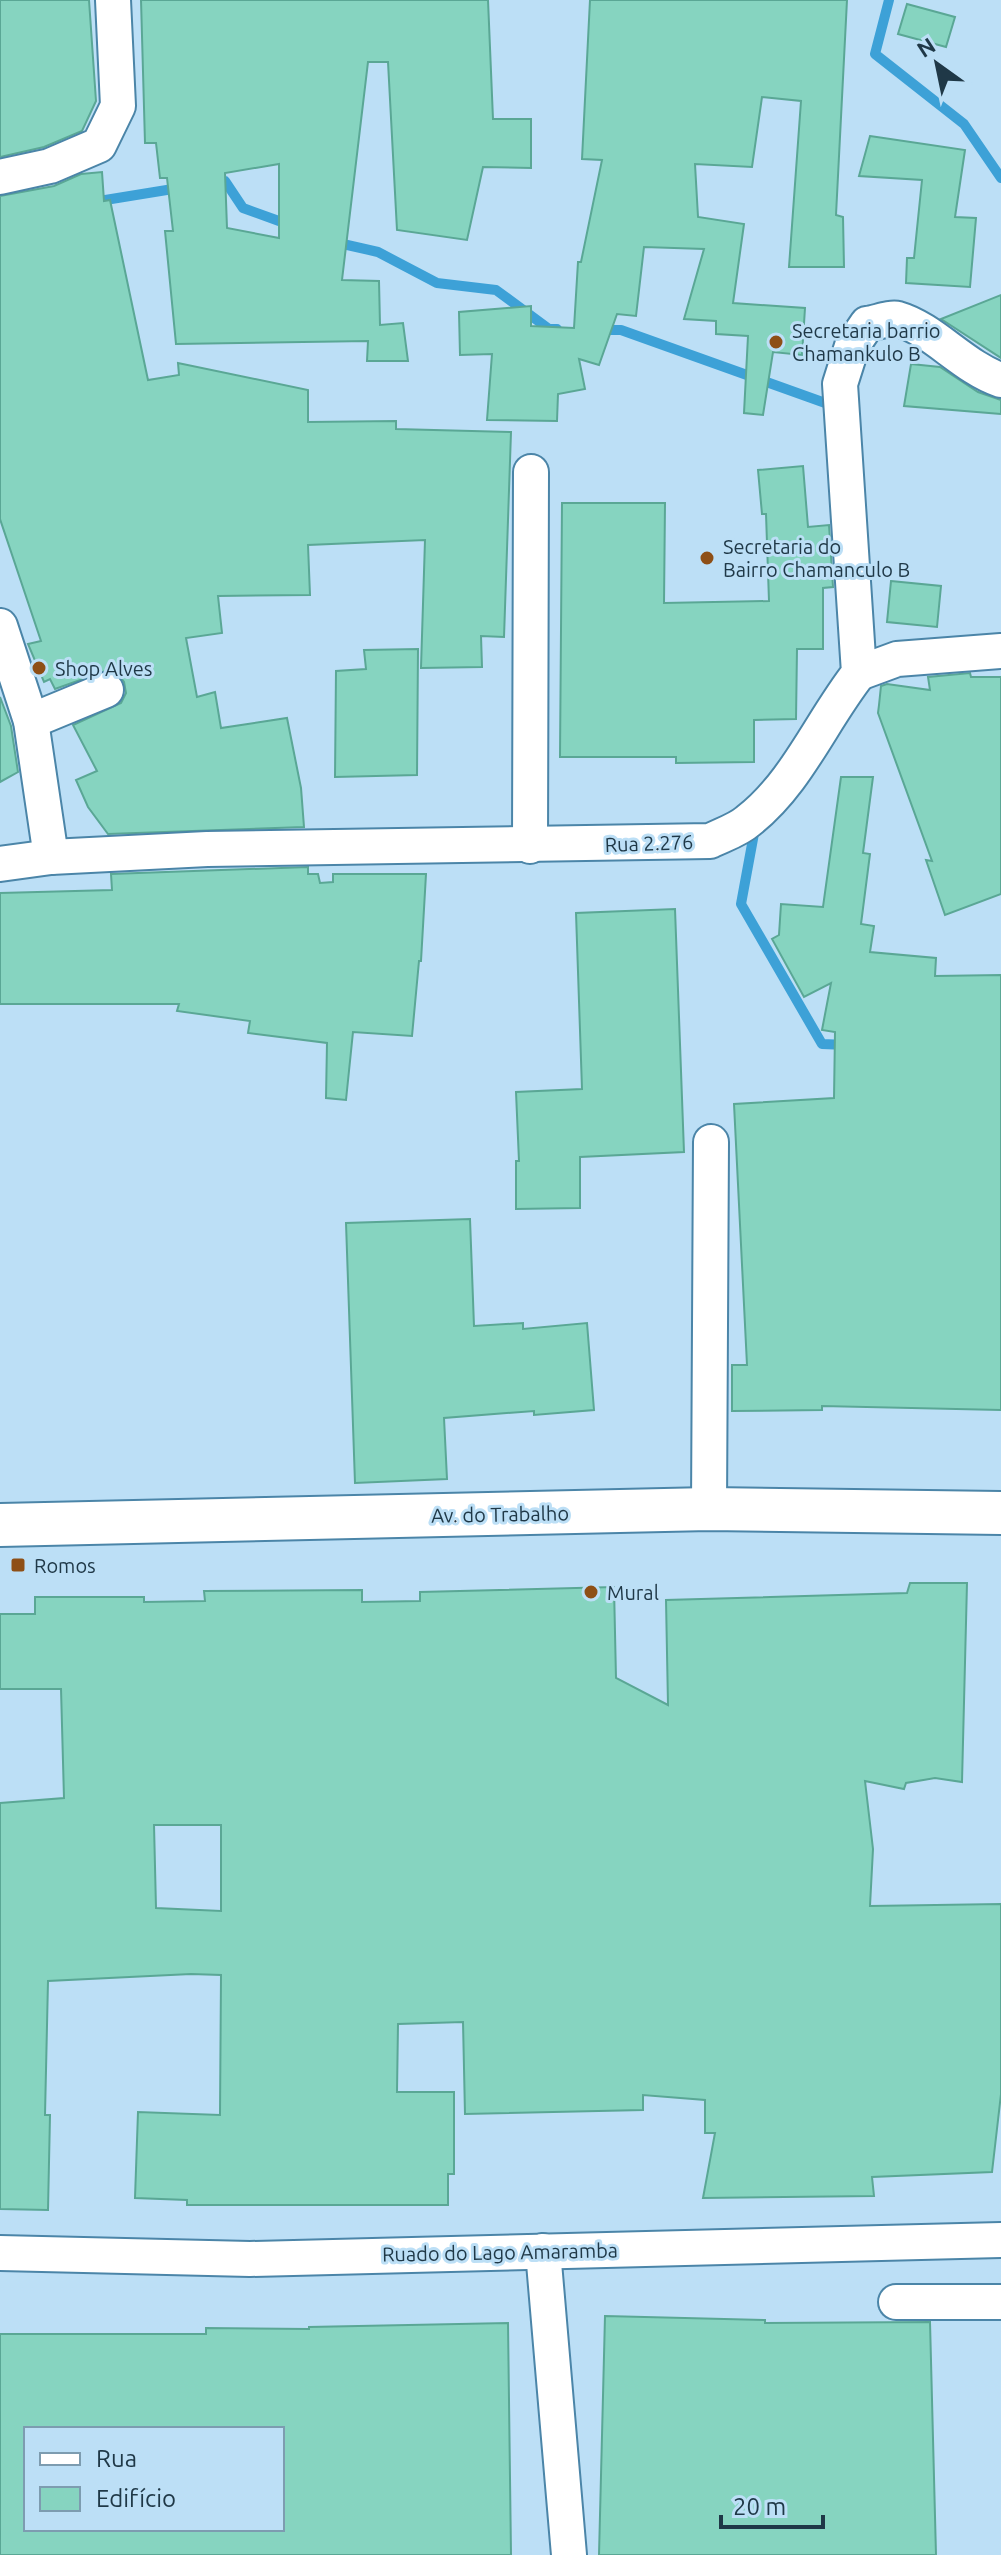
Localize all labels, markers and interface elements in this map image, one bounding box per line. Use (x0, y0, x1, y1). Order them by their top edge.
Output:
north arrow (897, 24, 977, 104)
text: N (912, 32, 940, 62)
place label: Secretaria barrio Chamankulo B (792, 319, 941, 365)
marker: Secretaria barrio Chamankulo B (767, 333, 785, 351)
place label: Secretaria do Bairro Chamanculo B (723, 535, 910, 581)
marker: Secretaria do Bairro Chamanculo B (698, 549, 716, 567)
place label: Shop Alves (55, 657, 153, 680)
marker: Shop Alves (30, 659, 48, 677)
street label: Rua 2.276 (604, 830, 694, 856)
street label: Av. do Trabalho (431, 1501, 569, 1527)
place label: Romos (34, 1554, 96, 1577)
marker: Romos (9, 1556, 27, 1574)
place label: Mural (607, 1581, 659, 1604)
marker: Mural (582, 1583, 600, 1601)
street label: Ruado do Lago Amaramba (382, 2238, 618, 2266)
legend (24, 2427, 284, 2531)
text: Rua (96, 2445, 137, 2472)
scale bar (721, 2479, 823, 2529)
text: Edifício (96, 2485, 176, 2512)
text: 20 m (733, 2493, 786, 2520)

